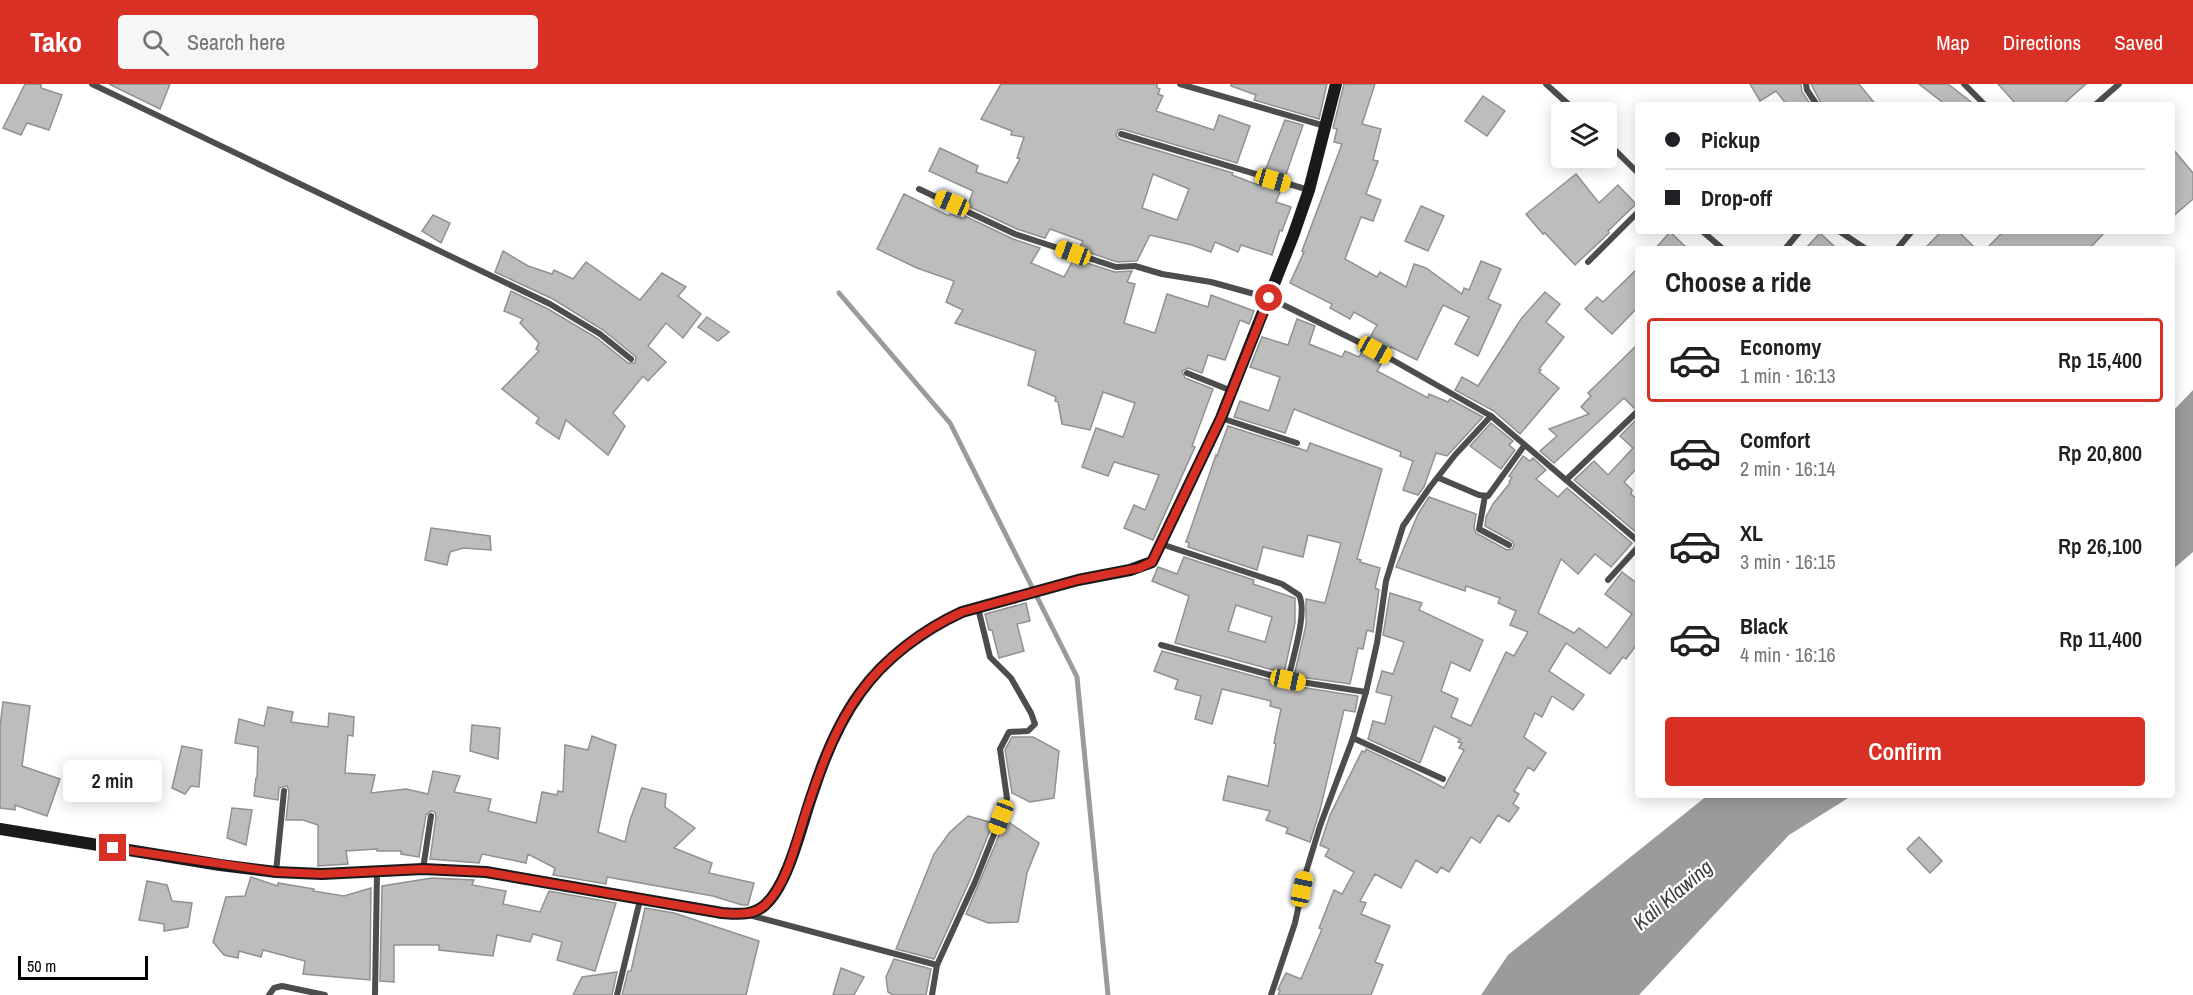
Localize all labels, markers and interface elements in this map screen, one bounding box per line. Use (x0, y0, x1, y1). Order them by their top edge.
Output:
search box (118, 15, 538, 69)
text: Tako (30, 23, 82, 61)
icon: search (139, 26, 172, 59)
text: Search here (187, 27, 285, 57)
text: Map (1936, 28, 1970, 57)
text: Directions (2003, 28, 2081, 57)
text: Saved (2114, 28, 2163, 57)
map controls (1551, 102, 1617, 168)
button: layers (1551, 102, 1617, 168)
text: Pickup (1701, 125, 1760, 155)
car (1253, 166, 1293, 194)
text: Drop-off (1701, 183, 1772, 213)
car (932, 188, 972, 218)
car (1053, 238, 1093, 268)
text: Choose a ride (1665, 264, 1811, 300)
route start (1255, 284, 1282, 311)
text: Economy (1740, 332, 1821, 362)
car (1355, 333, 1395, 367)
icon: car (1668, 333, 1722, 387)
text: Rp 15,400 (2058, 345, 2142, 375)
text: 1 min · 16:13 (1740, 362, 1836, 389)
text: Comfort (1740, 425, 1810, 455)
icon: car (1668, 426, 1722, 480)
text: Rp 20,800 (2058, 438, 2142, 468)
text: 2 min · 16:14 (1740, 455, 1836, 482)
text: XL (1740, 518, 1763, 548)
icon: car (1668, 519, 1722, 573)
text: Rp 26,100 (2058, 531, 2142, 561)
text: 3 min · 16:15 (1740, 548, 1836, 575)
text: Black (1740, 611, 1788, 641)
icon: car (1668, 612, 1722, 666)
text: Rp 11,400 (2059, 624, 2142, 654)
text: 4 min · 16:16 (1740, 641, 1836, 668)
car (1269, 667, 1307, 693)
button: Confirm (1665, 717, 2145, 786)
callout: 2 min (63, 761, 162, 803)
text: 2 min (91, 767, 134, 794)
car (986, 797, 1016, 837)
route end (99, 834, 126, 861)
water label: Kali Klawing (1627, 852, 1719, 936)
car (1289, 870, 1315, 908)
scale bar (18, 953, 148, 980)
text: 50 m (27, 955, 56, 977)

